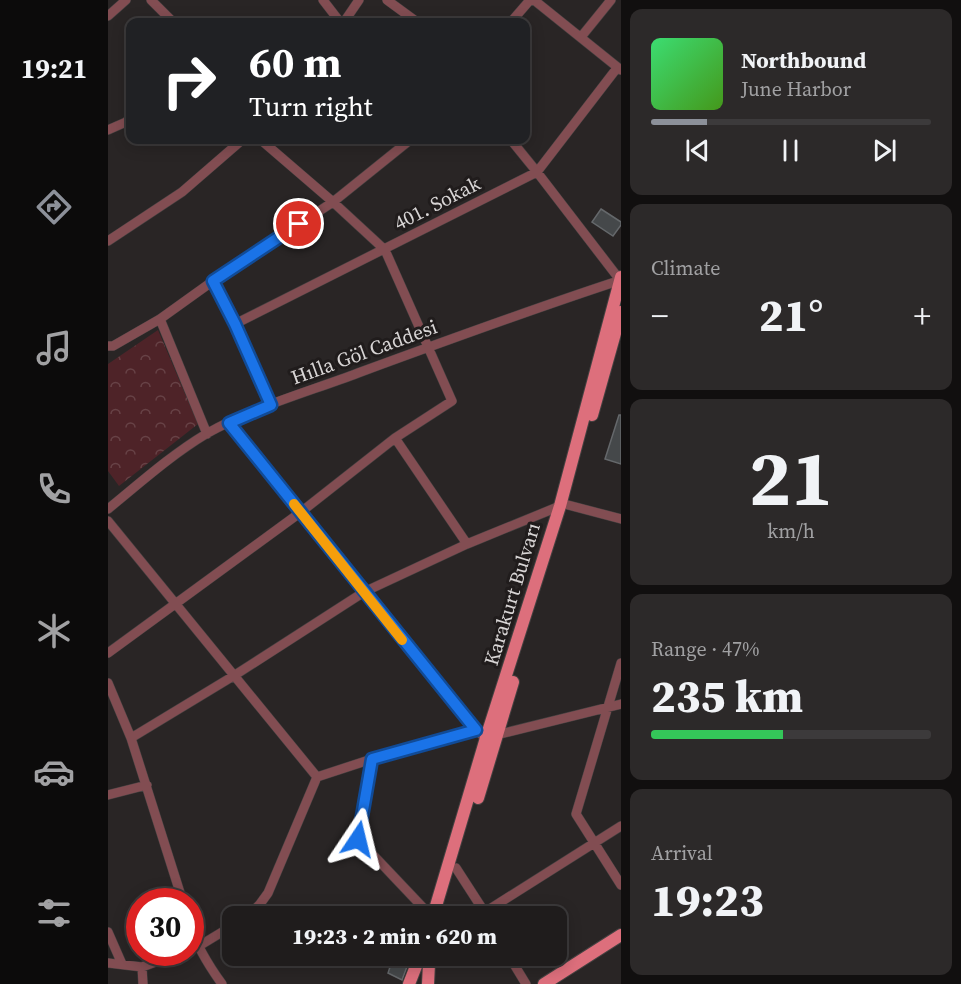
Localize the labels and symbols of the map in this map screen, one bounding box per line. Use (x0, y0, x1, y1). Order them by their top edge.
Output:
street label: 401. Sokak (389, 169, 485, 237)
pin (273, 198, 324, 249)
street label: Hılla Göl Caddesi (287, 313, 441, 391)
street label: Karakurt Bulvarı (477, 519, 547, 669)
position arrow (326, 807, 390, 871)
speed limit sign: 30 (126, 888, 204, 966)

